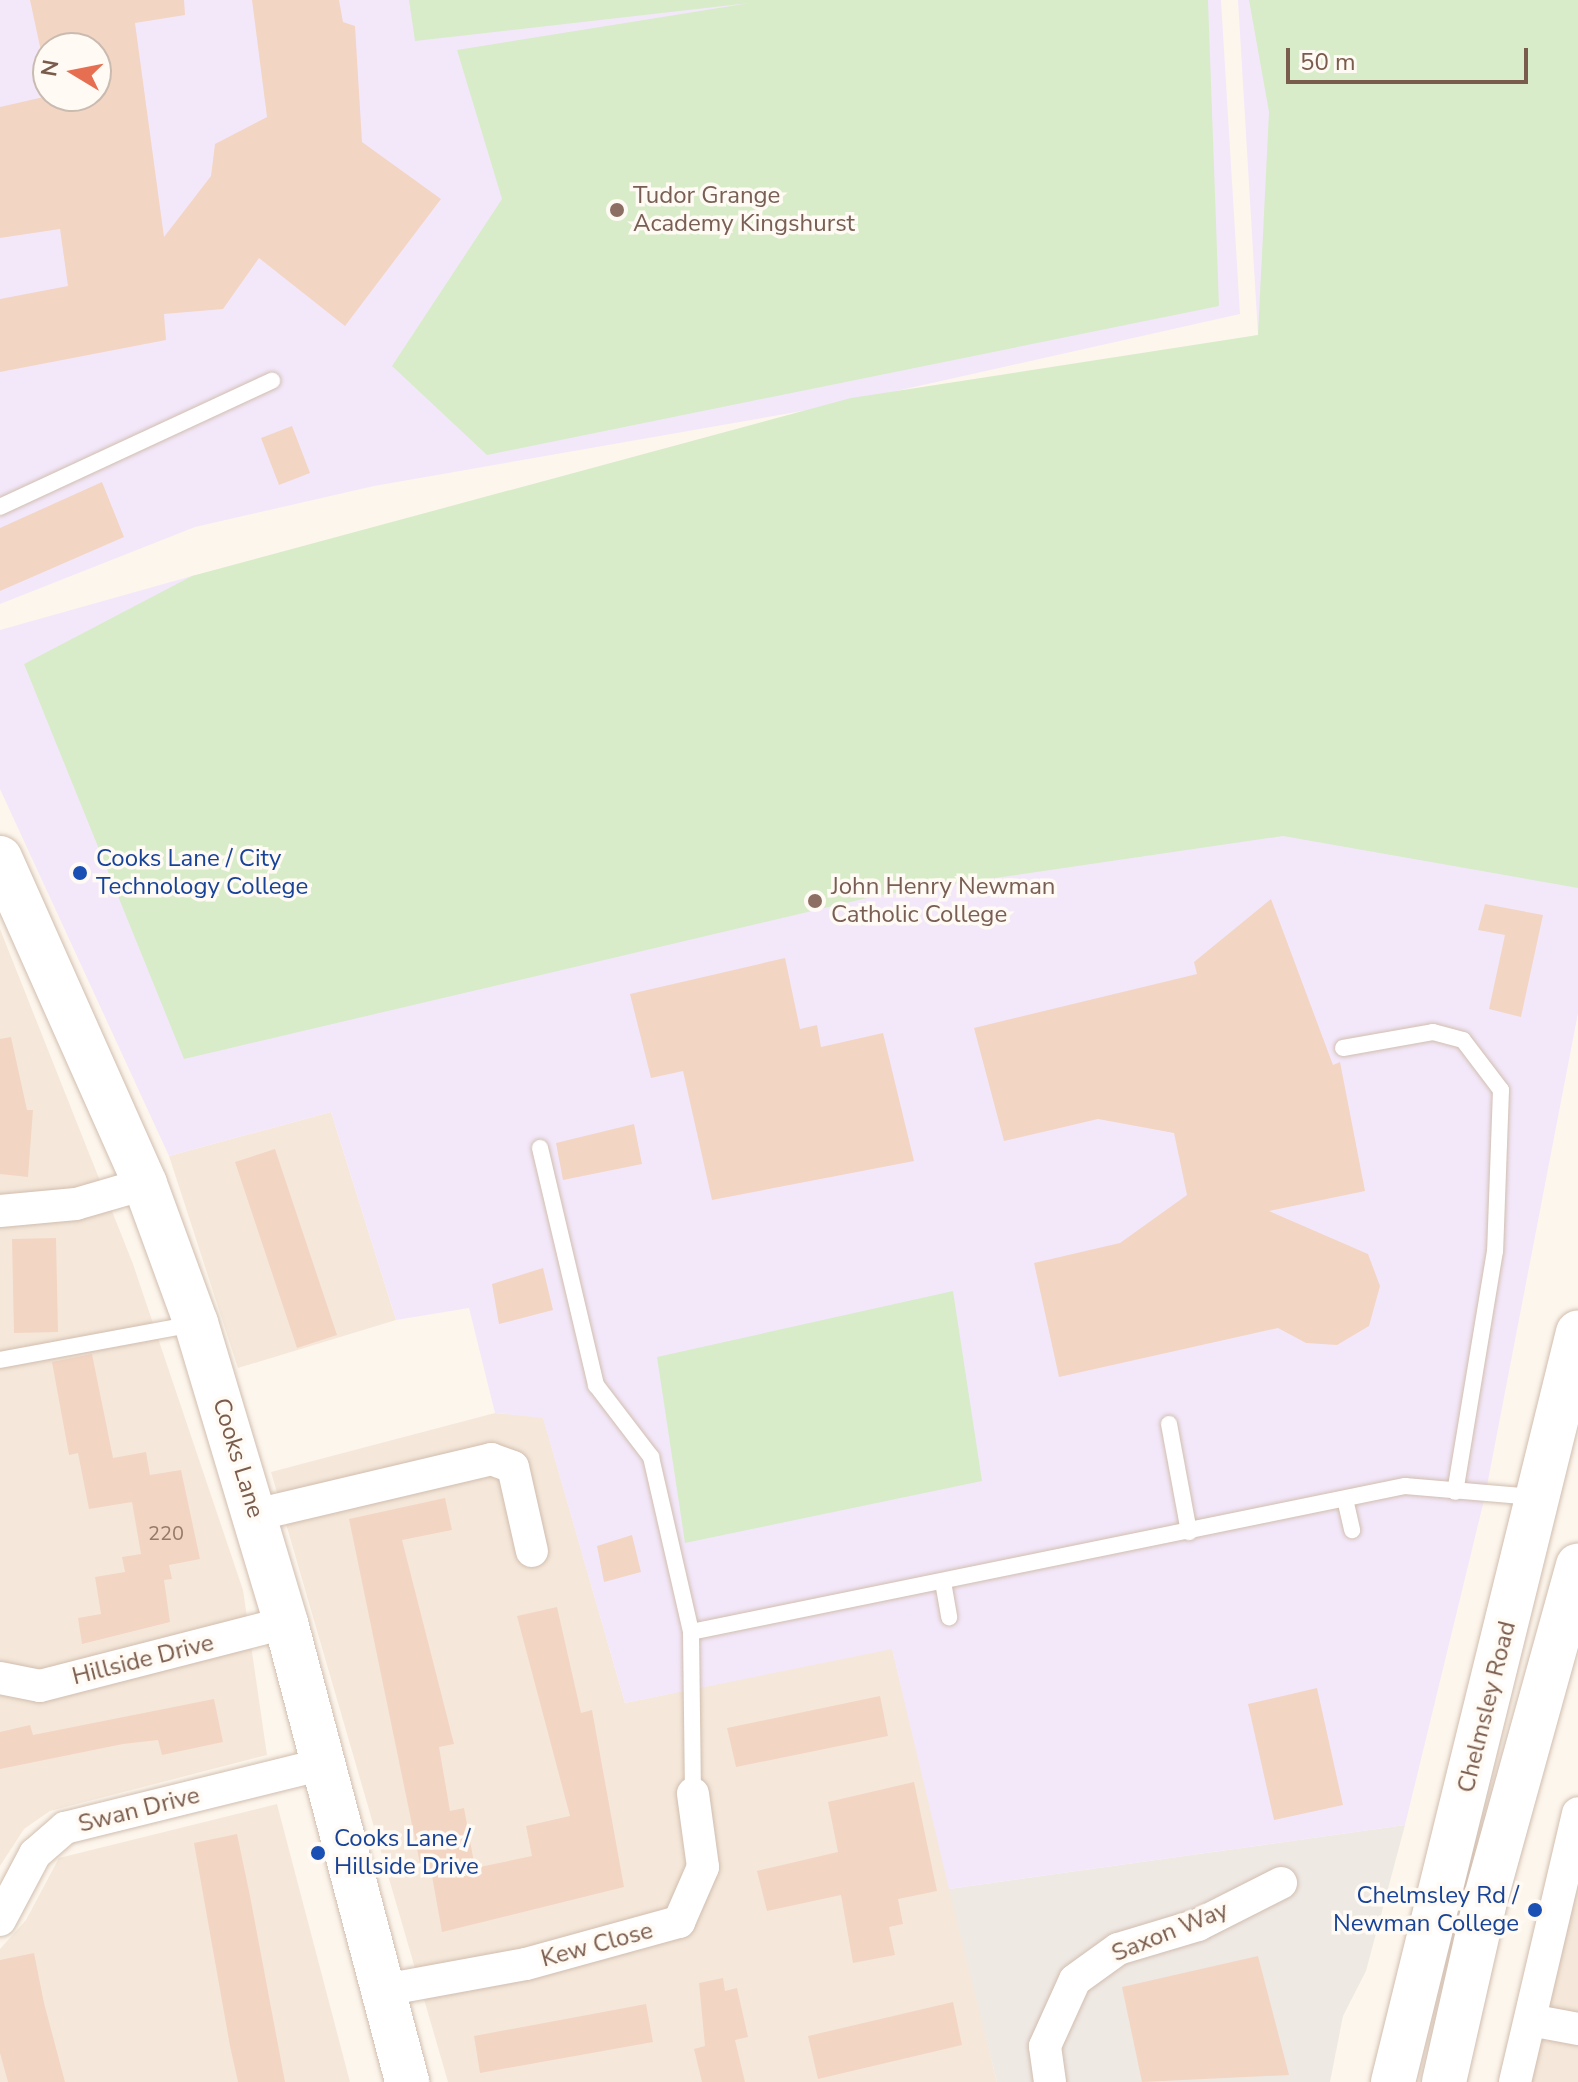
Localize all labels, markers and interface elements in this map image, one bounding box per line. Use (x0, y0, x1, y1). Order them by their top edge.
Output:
north arrow (32, 32, 112, 112)
scale bar (1290, 32, 1532, 82)
text: 50 m (1300, 46, 1356, 78)
text: N (34, 57, 67, 79)
place label: Tudor Grange Academy Kingshurst (633, 182, 855, 238)
marker: Tudor Grange Academy Kingshurst (608, 201, 626, 219)
place label: Cooks Lane / City Technology College (96, 845, 308, 901)
marker: Cooks Lane / City Technology College (71, 864, 89, 882)
place label: John Henry Newman Catholic College (831, 873, 1055, 929)
marker: John Henry Newman Catholic College (806, 892, 824, 910)
street label: Cooks Lane (206, 1395, 270, 1521)
house number: 220 (148, 1521, 184, 1545)
street label: Chelmsley Road (1452, 1618, 1522, 1796)
street label: Hillside Drive (69, 1629, 217, 1691)
street label: Swan Drive (75, 1781, 203, 1839)
place label: Cooks Lane / Hillside Drive (334, 1825, 479, 1881)
marker: Cooks Lane / Hillside Drive (309, 1844, 327, 1862)
place label: Chelmsley Rd / Newman College (1333, 1882, 1519, 1938)
street label: Saxon Way (1108, 1896, 1232, 1968)
marker: Chelmsley Rd / Newman College (1526, 1901, 1544, 1919)
street label: Kew Close (538, 1916, 656, 1974)

